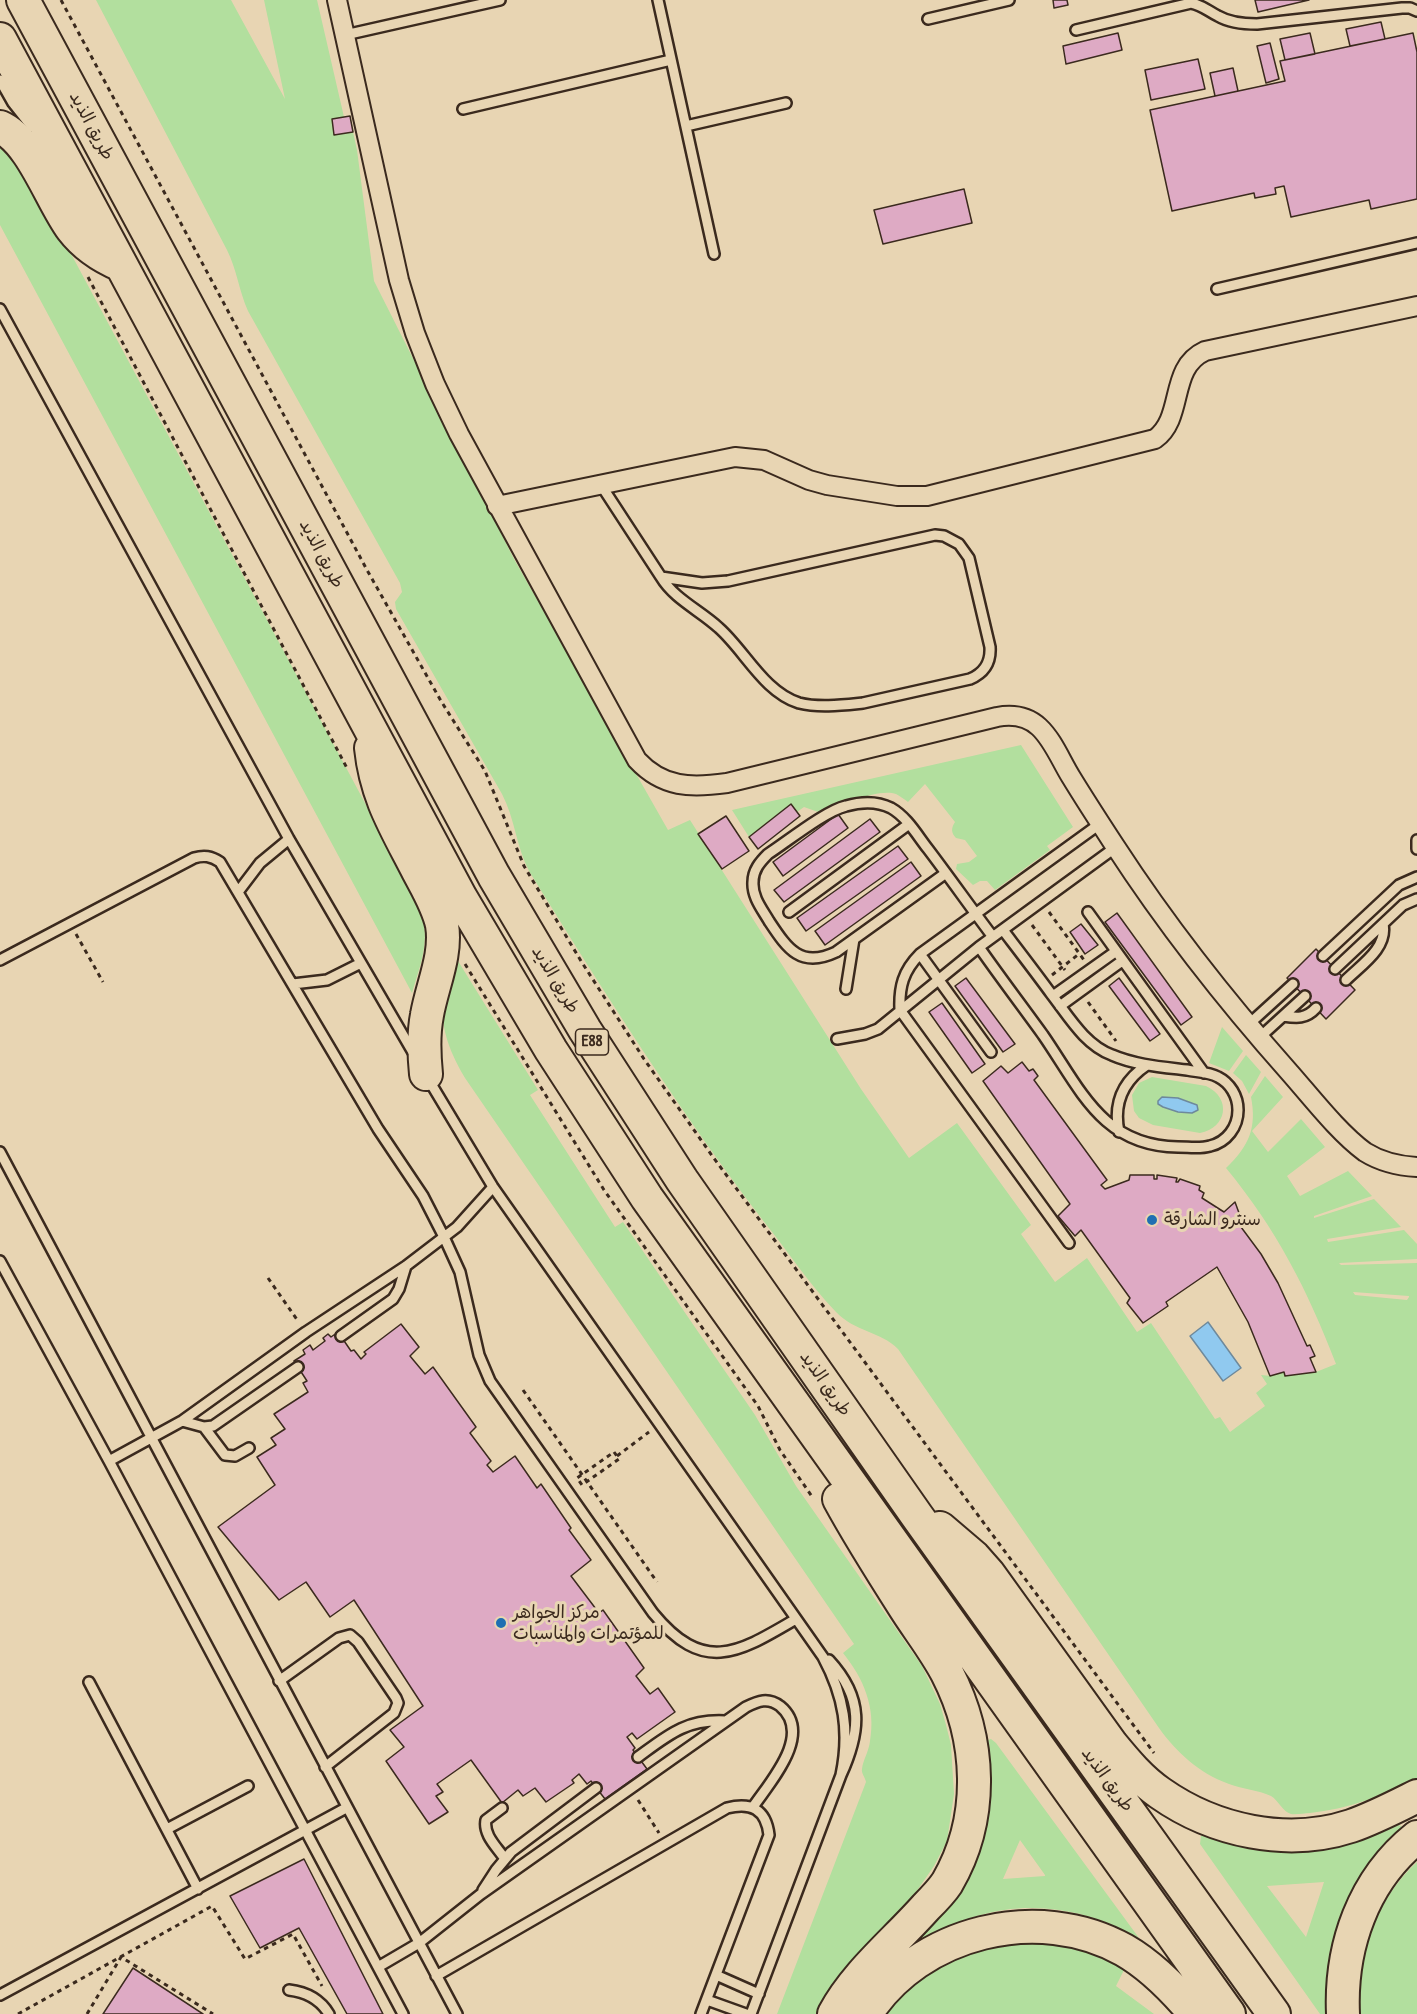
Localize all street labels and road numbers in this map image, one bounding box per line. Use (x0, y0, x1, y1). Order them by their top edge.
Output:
street label: طريق الذيد (64, 88, 118, 164)
street label: طريق الذيد (294, 516, 348, 592)
street label: طريق الذيد (526, 942, 584, 1018)
road number: E88 (576, 1029, 608, 1055)
street label: طريق الذيد (795, 1347, 855, 1421)
street label: طريق الذيد (1076, 1743, 1138, 1817)

